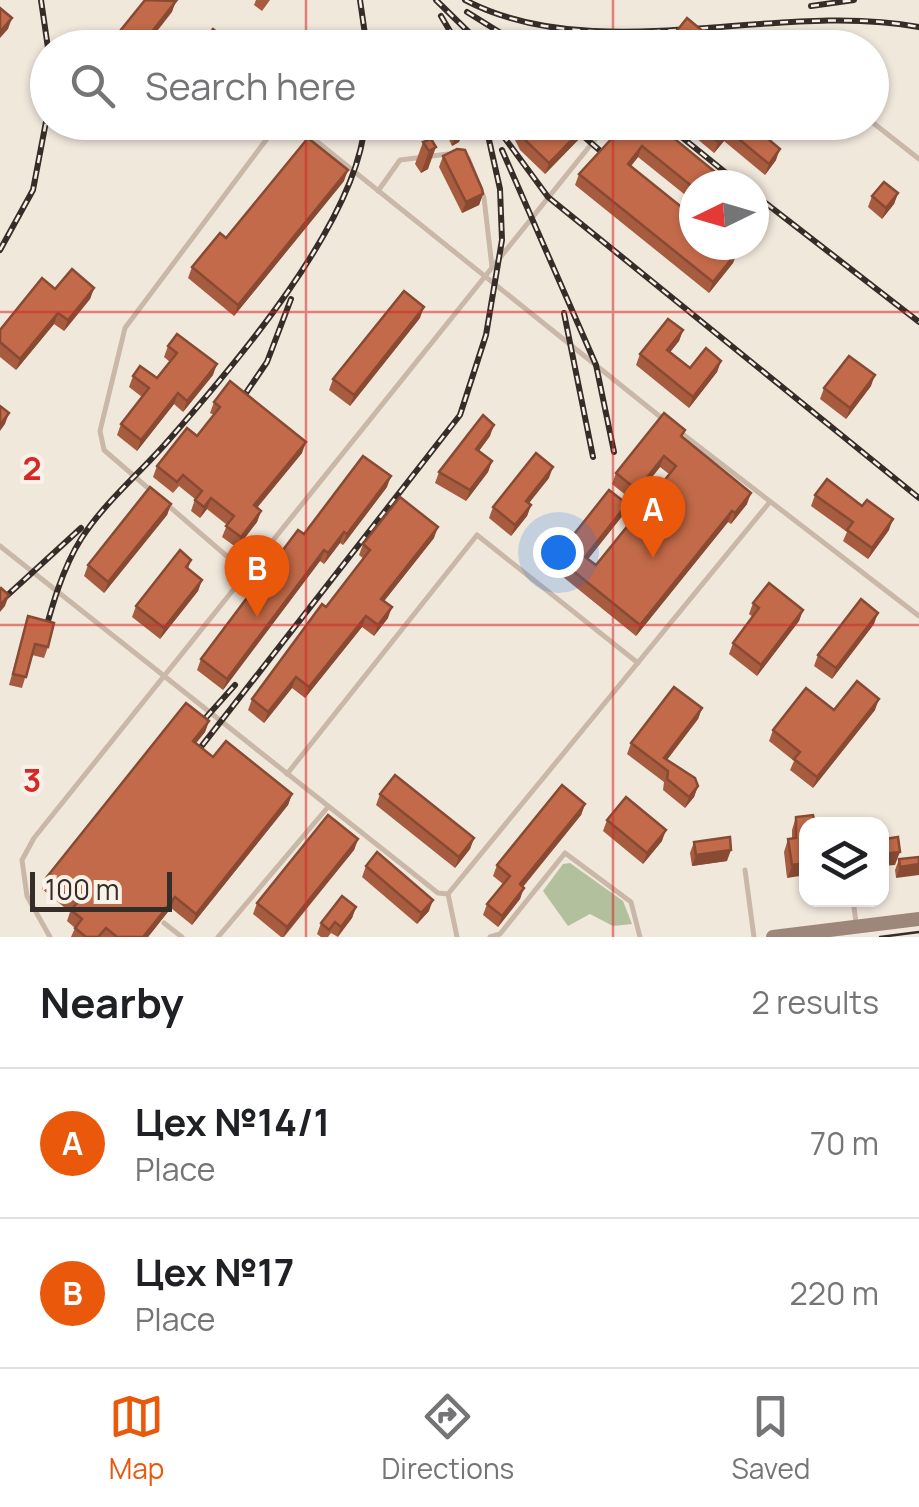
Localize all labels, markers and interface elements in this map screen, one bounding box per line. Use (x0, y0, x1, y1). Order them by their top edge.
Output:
search box (30, 30, 889, 140)
icon: search (65, 58, 120, 113)
text: Search here (145, 59, 356, 111)
north arrow (679, 170, 769, 260)
text: 2 (22, 446, 42, 490)
pin: A (620, 476, 686, 558)
your location (533, 527, 584, 578)
pin: B (224, 534, 290, 617)
text: 3 (23, 758, 41, 802)
map controls (799, 817, 889, 907)
button: layers (799, 817, 889, 907)
scale bar (30, 867, 172, 911)
text: 100 m (45, 870, 119, 908)
text: Nearby (40, 973, 184, 1031)
text: 2 results (752, 980, 879, 1024)
text: Цех №14/1 (135, 1095, 330, 1147)
text: A (62, 1121, 83, 1165)
text: 70 m (810, 1121, 879, 1165)
text: Place (135, 1147, 216, 1191)
text: Цех №17 (135, 1245, 294, 1297)
text: B (62, 1271, 83, 1315)
text: 220 m (789, 1271, 879, 1315)
text: Place (135, 1297, 216, 1341)
tab: Map (109, 1389, 164, 1487)
tab: Directions (382, 1389, 514, 1487)
tab: Saved (731, 1389, 810, 1487)

